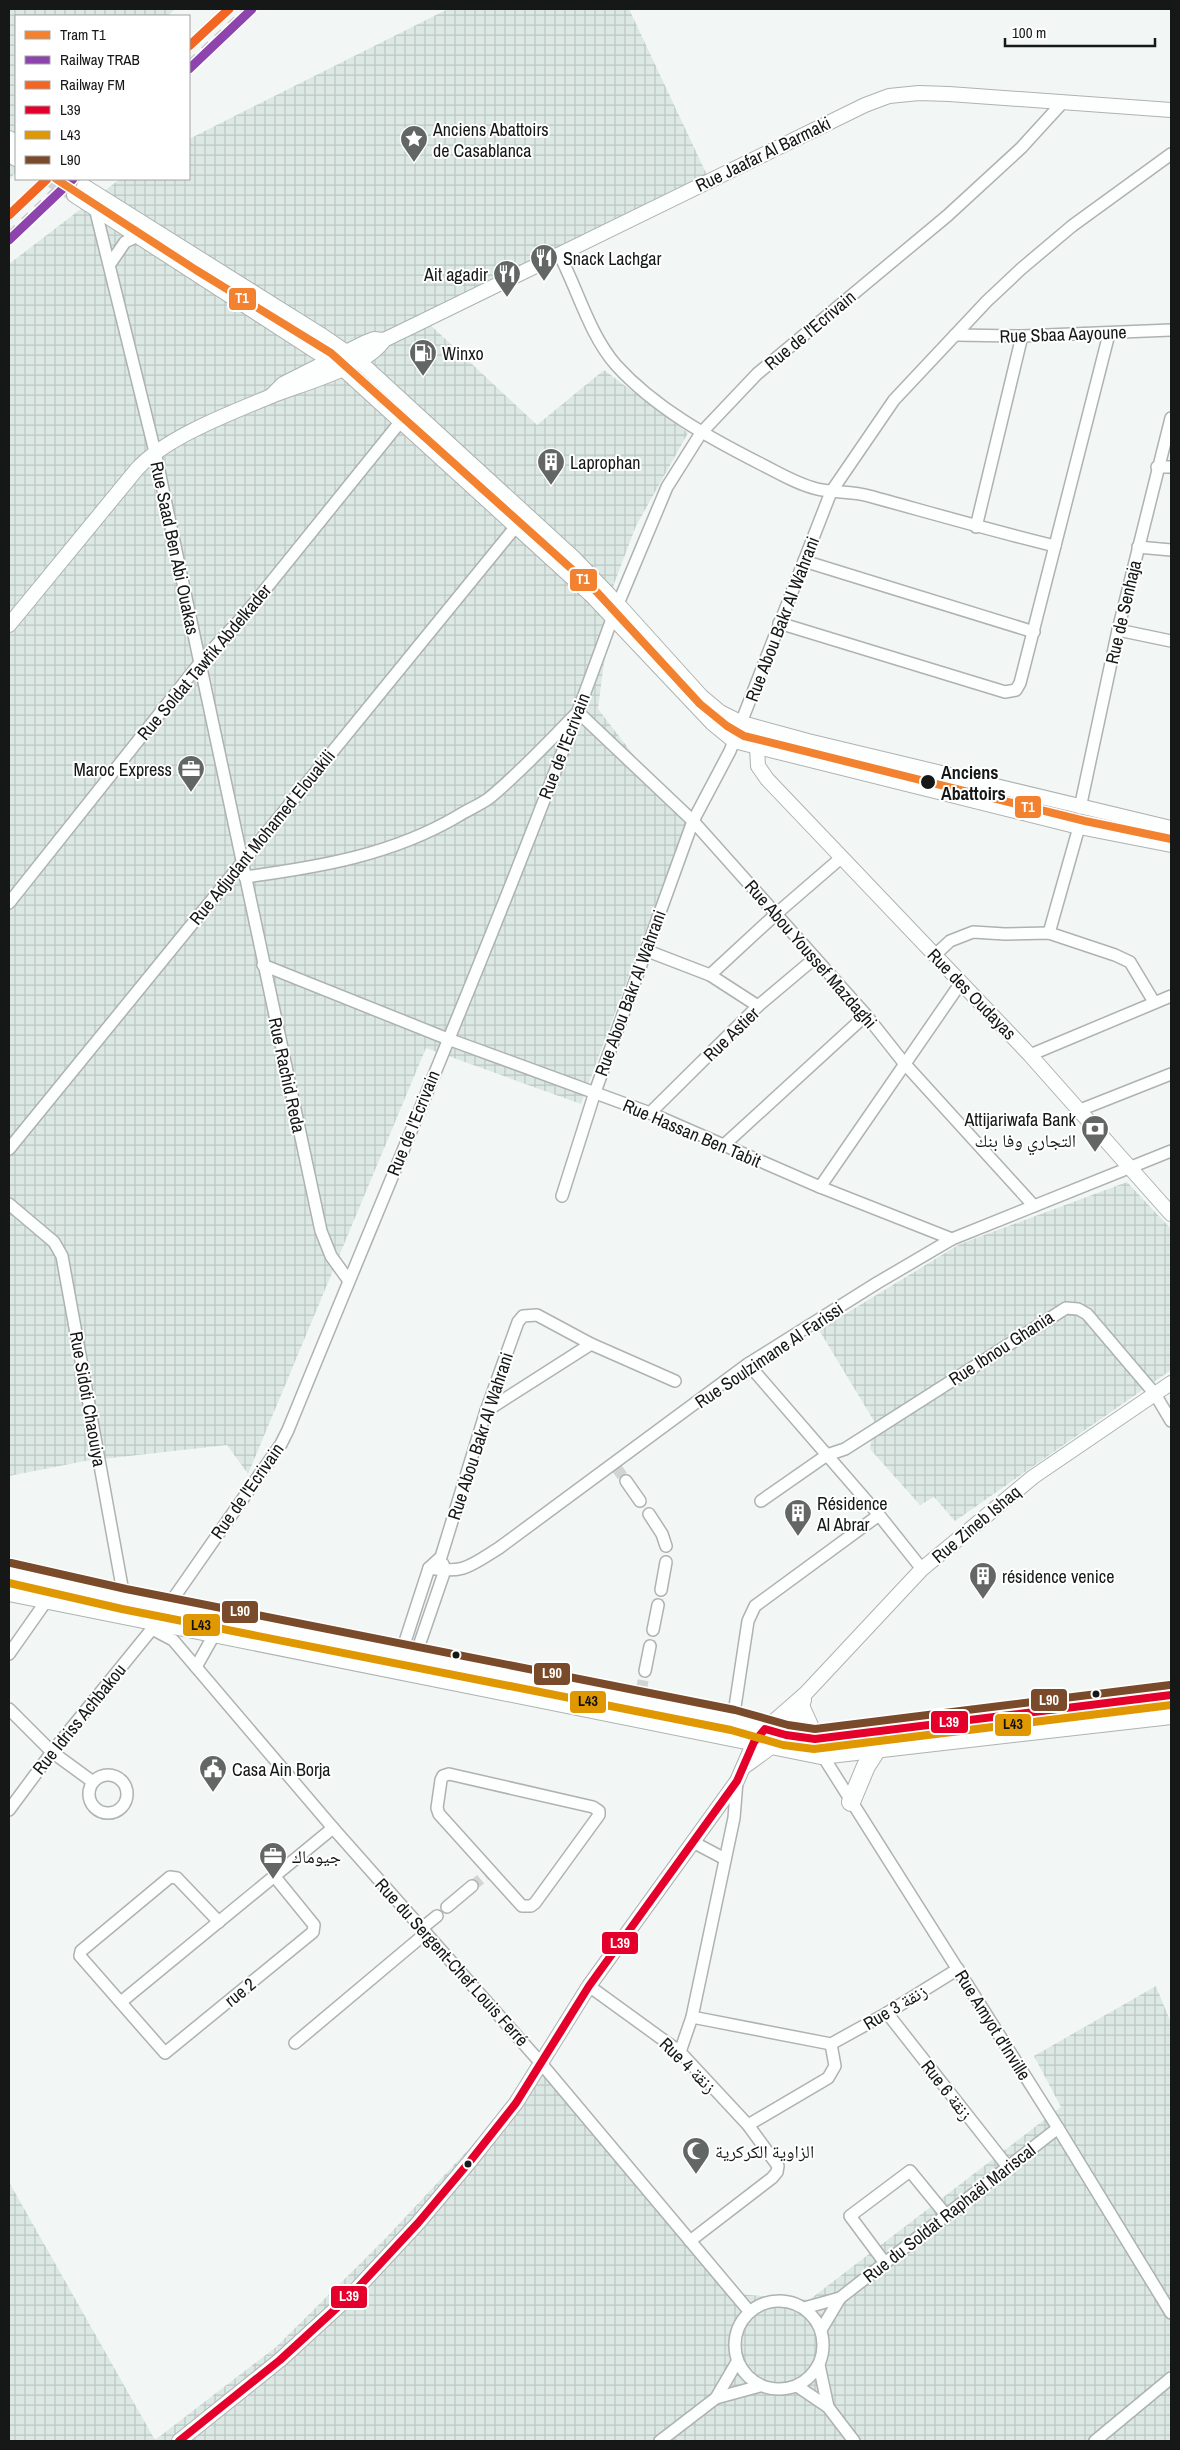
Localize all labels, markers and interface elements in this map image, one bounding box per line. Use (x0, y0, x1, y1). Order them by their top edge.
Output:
legend (15, 15, 190, 180)
scale bar (1005, 15, 1155, 47)
text: 100 m (1012, 22, 1046, 43)
text: Tram T1 (60, 24, 106, 45)
text: Railway TRAB (60, 49, 140, 70)
text: Railway FM (60, 74, 125, 95)
text: L39 (60, 99, 81, 120)
street label: Rue Jaafar Al Barmaki (691, 110, 835, 198)
place label: Anciens Abattoirs de Casablanca (432, 117, 549, 163)
text: L43 (60, 124, 81, 145)
place icon: Anciens Abattoirs de Casablanca (399, 124, 429, 163)
text: L90 (60, 149, 81, 170)
restaurant icon: Snack Lachgar (529, 243, 559, 282)
place label: Snack Lachgar (563, 246, 662, 271)
restaurant icon: Ait agadir (492, 259, 522, 298)
place label: Ait agadir (423, 262, 488, 287)
street label: Rue de l'Ecrivain (759, 284, 861, 376)
line badge: T1 (228, 287, 257, 311)
text: T1 (235, 289, 249, 307)
street label: Rue Sbaa Aayoune (999, 319, 1127, 349)
fuel station icon: Winxo (408, 338, 438, 377)
place label: Winxo (442, 341, 484, 366)
building icon: Laprophan (536, 447, 566, 486)
place label: Laprophan (570, 450, 641, 475)
street label: Rue Saad Ben Abi Ouakas (144, 459, 206, 637)
street label: Rue Abou Bakr Al Wahrani (739, 533, 825, 705)
street label: Rue de Senhaja (1099, 558, 1147, 666)
line badge: T1 (569, 568, 598, 592)
text: T1 (576, 570, 590, 588)
street label: Rue Soldat Tawfik Abdelkader (131, 578, 277, 745)
street label: Rue de l'Ecrivain (532, 689, 596, 803)
street label: Rue Adjudant Mohamed Elouakili (183, 744, 341, 930)
office icon: Maroc Express (176, 754, 206, 793)
place label: Maroc Express (74, 757, 172, 782)
place label: Anciens Abattoirs (941, 760, 1006, 806)
marker: Anciens Abattoirs (919, 773, 937, 791)
line badge: T1 (1014, 795, 1042, 819)
text: T1 (1021, 798, 1035, 816)
street label: Rue Abou Youssef Mazdaghi (739, 874, 883, 1034)
street label: Rue Abou Bakr Al Wahrani (588, 906, 672, 1080)
street label: Rue des Oudayas (922, 943, 1022, 1045)
street label: Rue Astier (698, 1001, 765, 1067)
street label: Rue Rachid Reda (263, 1015, 311, 1135)
street label: Rue de l'Ecrivain (380, 1066, 446, 1180)
street label: Rue Hassan Ben Tabit (619, 1093, 765, 1173)
place label: Attijariwafa Bank التجاري وفا بنك (963, 1107, 1077, 1155)
bank icon: Attijariwafa Bank التجاري وفا بنك (1080, 1114, 1110, 1153)
street label: Rue Soulzimane Al Farissi (690, 1296, 848, 1414)
street label: Rue Ibnou Ghania (944, 1305, 1058, 1391)
street label: Rue Sidoti Chaouiya (64, 1329, 112, 1469)
street label: Rue Abou Bakr Al Wahrani (441, 1349, 519, 1523)
street label: Rue de l'Ecrivain (205, 1438, 289, 1544)
street label: Rue Zineb Ishaq (926, 1479, 1026, 1569)
place label: Résidence Al Abrar (816, 1491, 888, 1537)
building icon: Résidence Al Abrar (783, 1498, 813, 1537)
building icon: résidence venice (968, 1561, 998, 1600)
place label: résidence venice (1002, 1564, 1114, 1589)
line badge: L90 (221, 1600, 259, 1624)
text: L90 (230, 1602, 250, 1620)
line badge: L43 (182, 1613, 221, 1637)
text: L43 (191, 1616, 211, 1634)
unlabelled marker (451, 1650, 461, 1660)
street label: Rue Idriss Achbakou (26, 1658, 132, 1780)
line badge: L90 (533, 1662, 571, 1686)
text: L90 (542, 1664, 562, 1682)
line badge: L90 (1030, 1688, 1068, 1712)
unlabelled marker (1091, 1689, 1101, 1699)
line badge: L43 (569, 1690, 607, 1714)
text: L90 (1039, 1691, 1059, 1709)
text: L43 (578, 1692, 598, 1710)
line badge: L39 (930, 1710, 969, 1734)
text: L39 (939, 1713, 959, 1731)
line badge: L43 (994, 1713, 1032, 1737)
text: L43 (1003, 1715, 1023, 1733)
public building icon: Casa Ain Borja (198, 1754, 228, 1793)
place label: Casa Ain Borja (232, 1757, 330, 1782)
office icon: جيوماك (258, 1841, 288, 1880)
place label: جيوماك (292, 1844, 341, 1869)
street label: Rue du Sergent-Chef Louis Ferré (370, 1873, 534, 2051)
line badge: L39 (601, 1931, 639, 1955)
text: L39 (610, 1934, 630, 1952)
street label: Rue Amyot d'Inville (949, 1965, 1037, 2085)
street label: rue 2 (219, 1972, 261, 2012)
street label: Rue 3 زنقة (858, 1978, 932, 2036)
street label: Rue 4 زنقة (654, 2032, 722, 2099)
street label: Rue 6 زنقة (915, 2055, 979, 2126)
mosque icon: الزاوية الكركرية (681, 2136, 711, 2175)
street label: Rue du Soldat Raphaël Mariscal (858, 2138, 1040, 2288)
place label: الزاوية الكركرية (715, 2139, 814, 2164)
unlabelled marker (463, 2159, 473, 2169)
line badge: L39 (330, 2285, 368, 2309)
text: L39 (339, 2287, 359, 2305)

